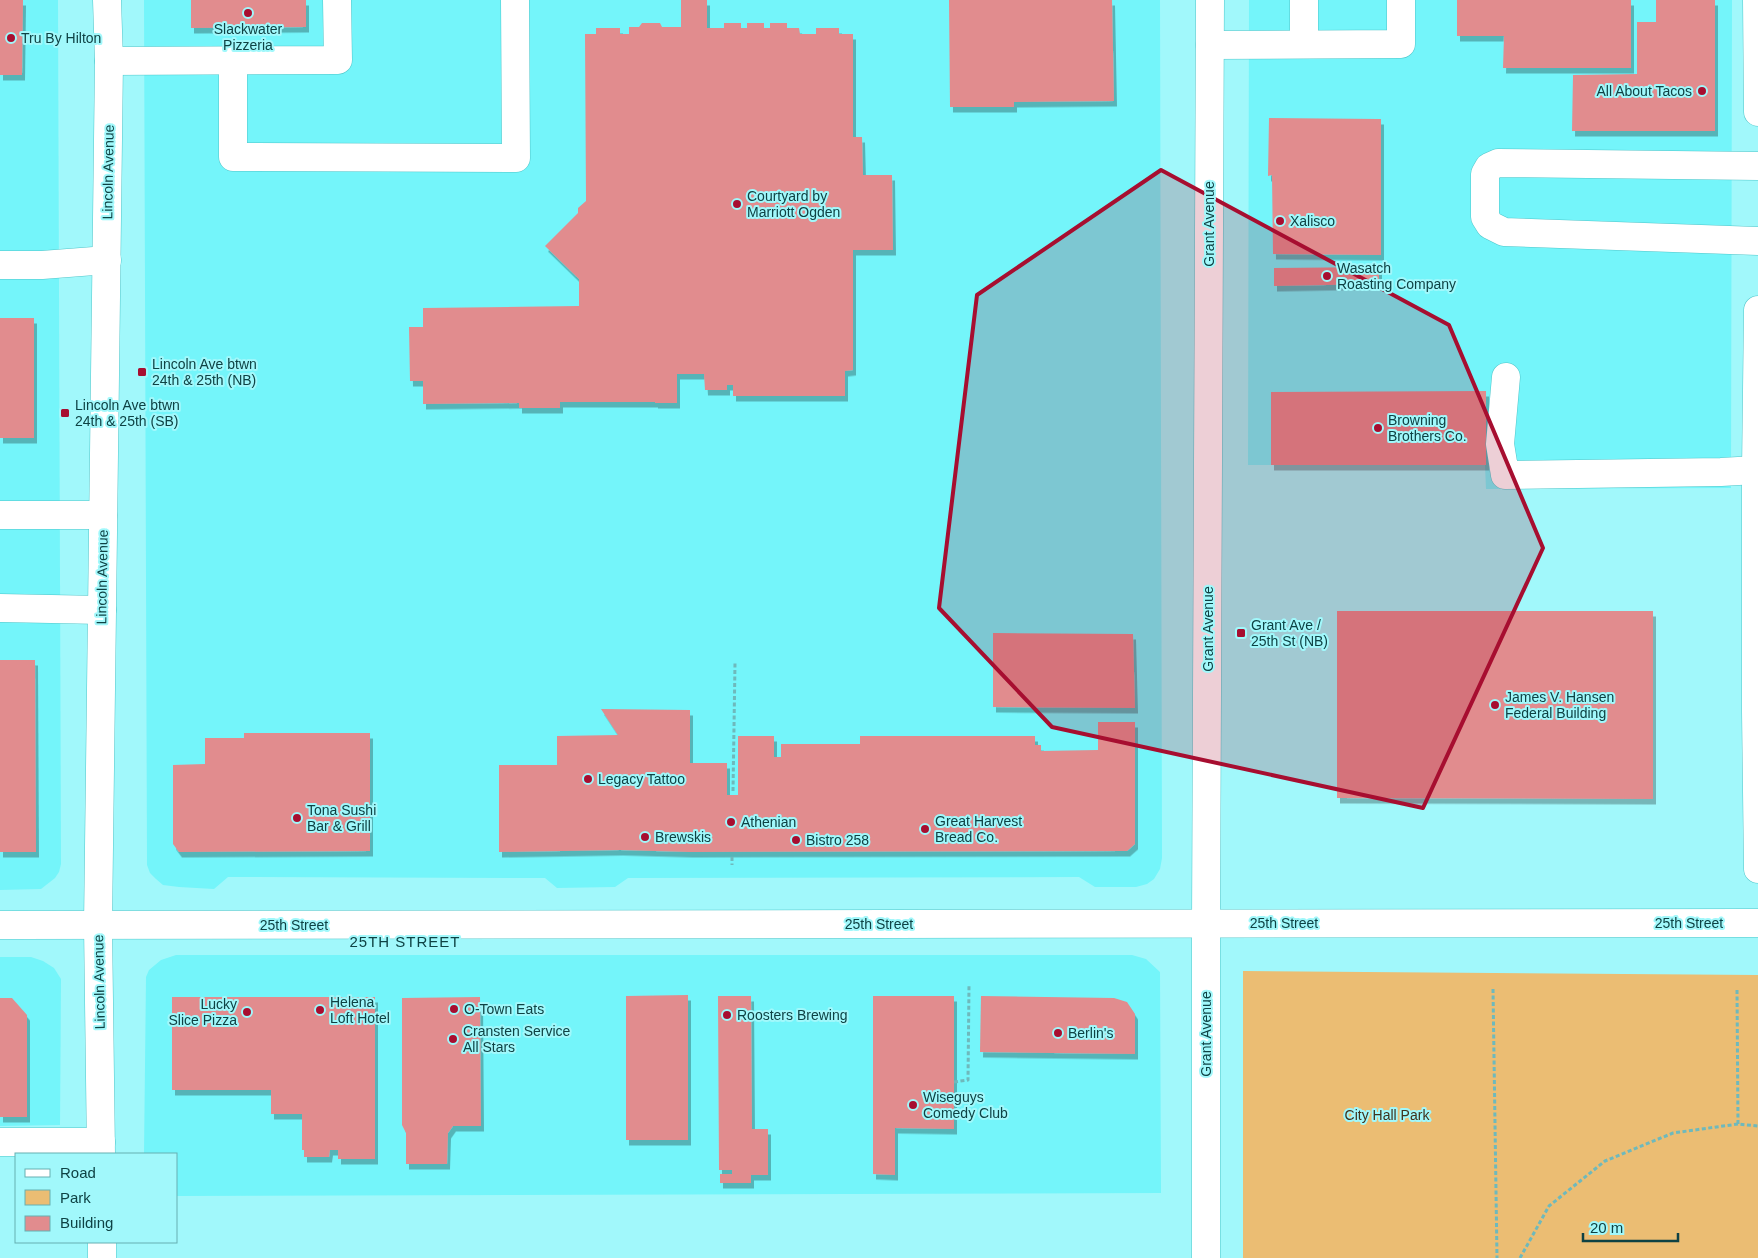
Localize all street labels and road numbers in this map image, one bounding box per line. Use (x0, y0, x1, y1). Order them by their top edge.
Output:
street label: Lincoln Avenue (99, 124, 117, 219)
street label: Grant Avenue (1201, 181, 1217, 267)
street label: Lincoln Avenue (93, 529, 111, 624)
street label: Grant Avenue (1200, 586, 1216, 672)
street label: 25th Street (1250, 915, 1318, 931)
street label: 25th Street (1655, 915, 1723, 931)
street label: 25th Street (845, 916, 913, 932)
street label: 25th Street (260, 917, 328, 933)
street label: Lincoln Avenue (90, 934, 108, 1029)
street label: Grant Avenue (1198, 991, 1214, 1077)

